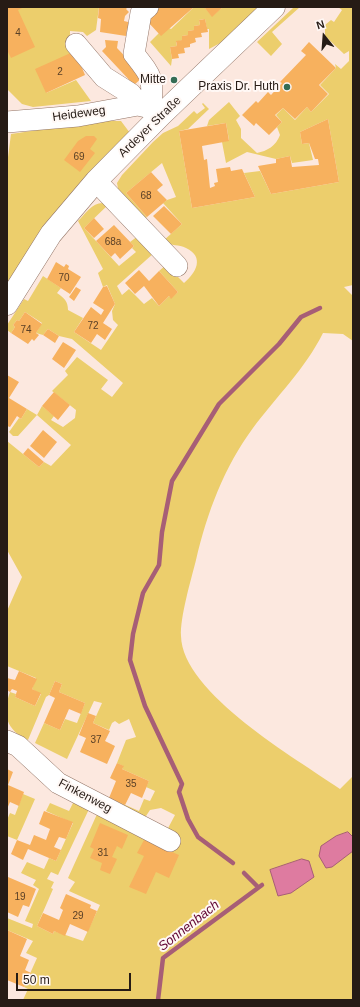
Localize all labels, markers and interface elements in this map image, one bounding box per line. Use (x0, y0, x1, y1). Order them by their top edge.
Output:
north arrow (304, 16, 344, 56)
text: N (315, 18, 326, 31)
house number: 4 (15, 27, 21, 39)
house number: 2 (57, 66, 63, 78)
place label: Mitte (140, 73, 166, 87)
marker: Mitte (169, 75, 179, 85)
place label: Praxis Dr. Huth (198, 80, 279, 94)
marker: Praxis Dr. Huth (282, 82, 292, 92)
street label: Ardeyer Straße (116, 94, 184, 160)
street label: Heideweg (52, 103, 106, 125)
house number: 69 (73, 151, 85, 163)
house number: 68 (140, 190, 152, 202)
house number: 68a (105, 236, 121, 248)
house number: 70 (58, 272, 70, 284)
house number: 72 (87, 320, 99, 332)
house number: 74 (20, 324, 32, 336)
house number: 37 (90, 734, 102, 746)
street label: Finkenweg (56, 776, 114, 816)
house number: 35 (125, 778, 137, 790)
house number: 31 (97, 847, 109, 859)
house number: 19 (14, 891, 26, 903)
water label: Sonnenbach (155, 897, 223, 955)
house number: 29 (72, 910, 84, 922)
scale bar (18, 965, 133, 991)
text: 50 m (23, 973, 50, 987)

